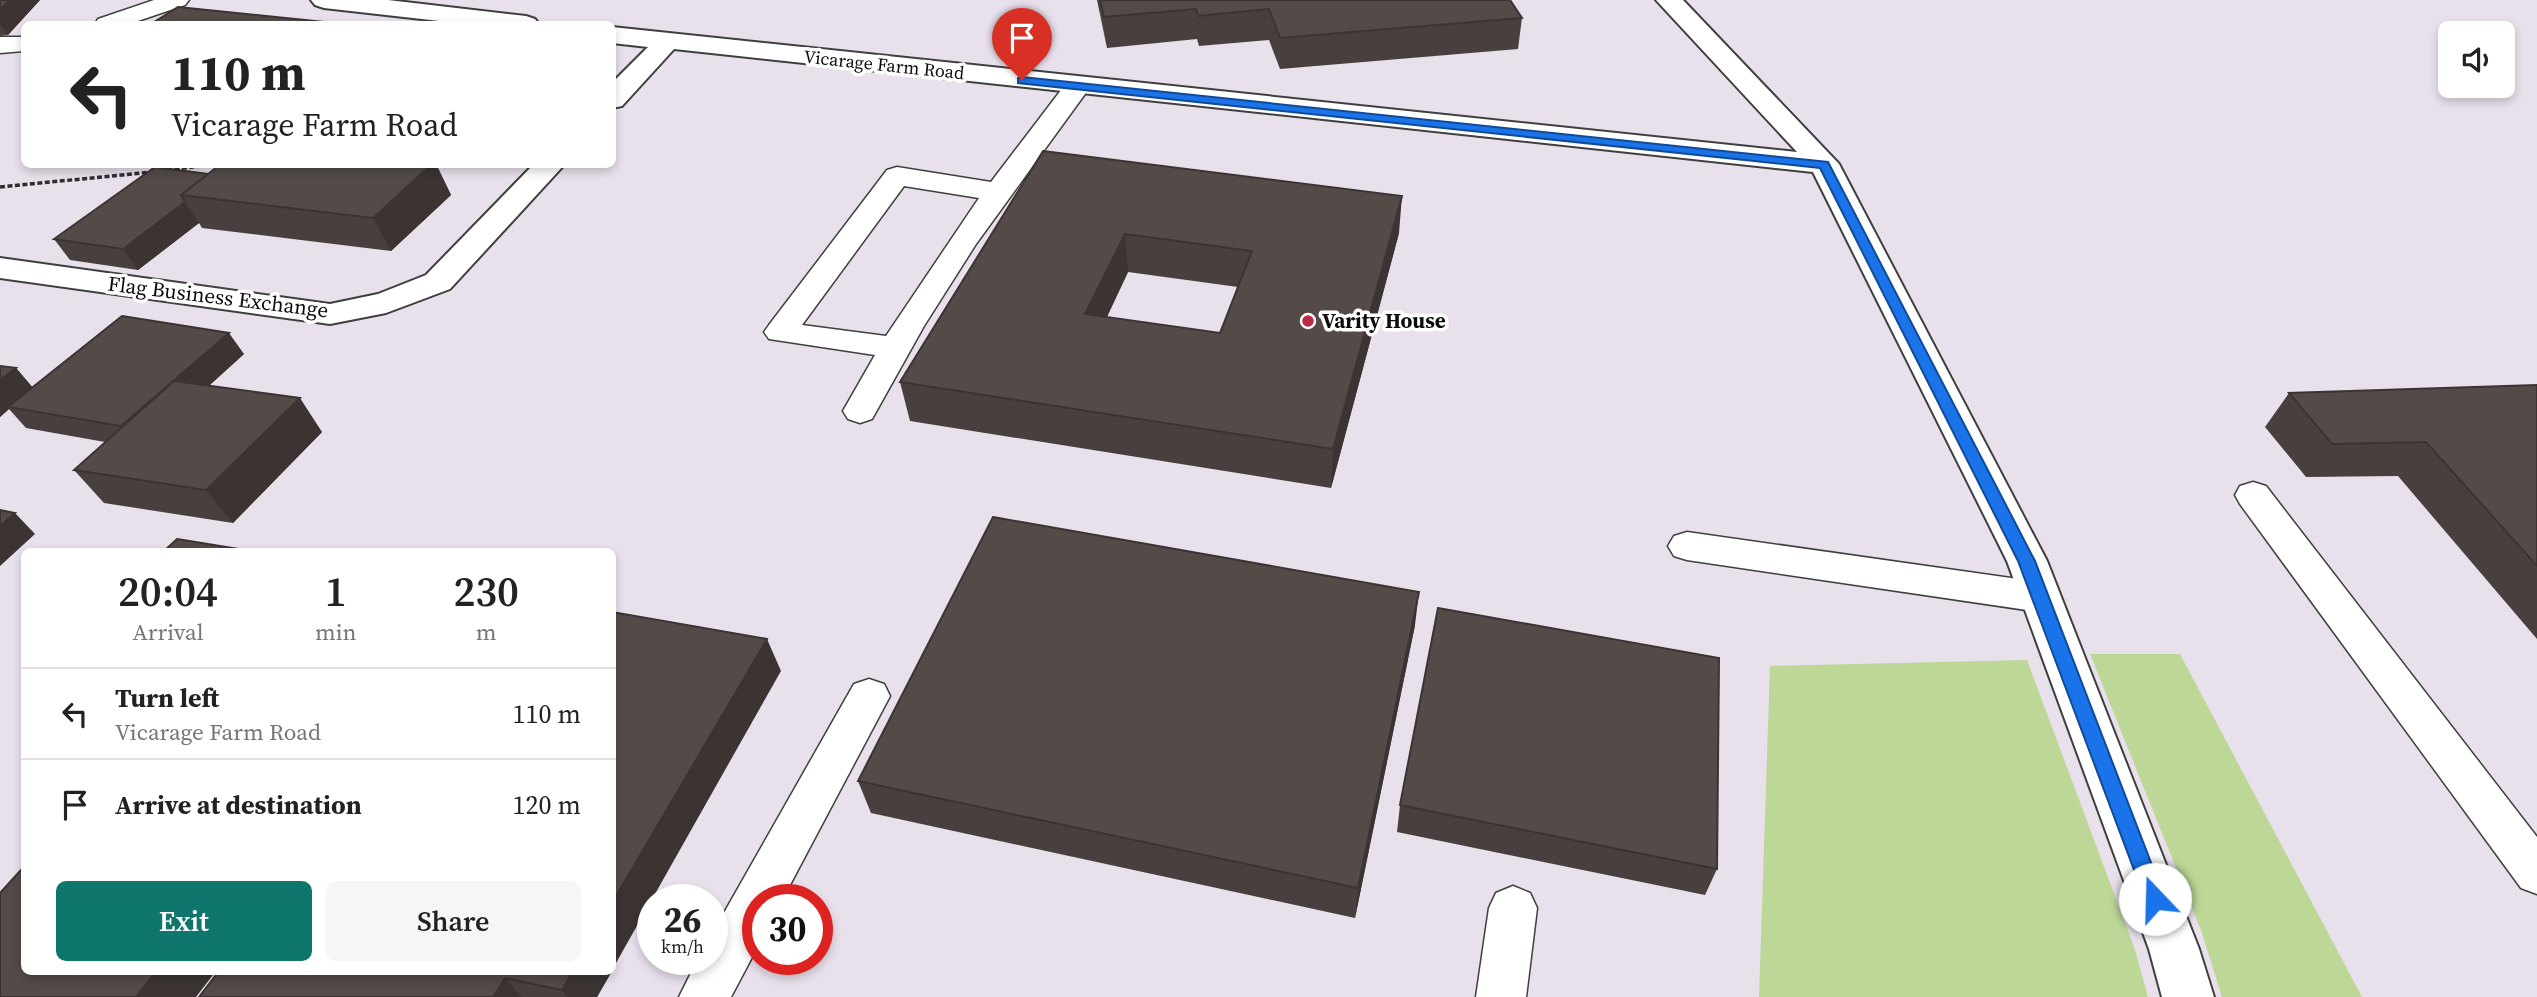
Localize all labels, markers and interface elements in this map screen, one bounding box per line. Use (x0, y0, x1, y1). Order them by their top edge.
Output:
pin (992, 8, 1052, 80)
icon: arrive (1003, 19, 1041, 57)
map controls (2438, 21, 2515, 98)
button: sound (2438, 21, 2515, 98)
text: 110 m (171, 39, 306, 106)
street label: Vicarage Farm Road (803, 44, 966, 85)
icon: left (56, 49, 147, 140)
text: Vicarage Farm Road (171, 103, 458, 147)
street label: Flag Business Exchange (106, 269, 330, 324)
place label: Varity House (1322, 306, 1446, 335)
marker: Varity House (1300, 313, 1316, 329)
text: 20:04 (118, 562, 218, 620)
text: 1 (325, 562, 347, 620)
text: 230 (453, 562, 519, 620)
text: Arrival (132, 616, 204, 648)
text: min (315, 616, 356, 648)
text: m (476, 616, 497, 648)
text: Turn left (115, 680, 219, 716)
icon: left (56, 695, 94, 733)
text: 110 m (513, 696, 581, 732)
text: Vicarage Farm Road (115, 716, 321, 748)
icon: arrive (56, 786, 94, 824)
text: Arrive at destination (115, 787, 362, 823)
text: 120 m (513, 787, 581, 823)
position arrow (2118, 862, 2192, 936)
button: Exit (56, 881, 312, 961)
button: Share (326, 881, 581, 961)
speed limit sign: 30 (742, 884, 833, 975)
text: 26 (664, 896, 701, 944)
text: km/h (661, 934, 704, 959)

